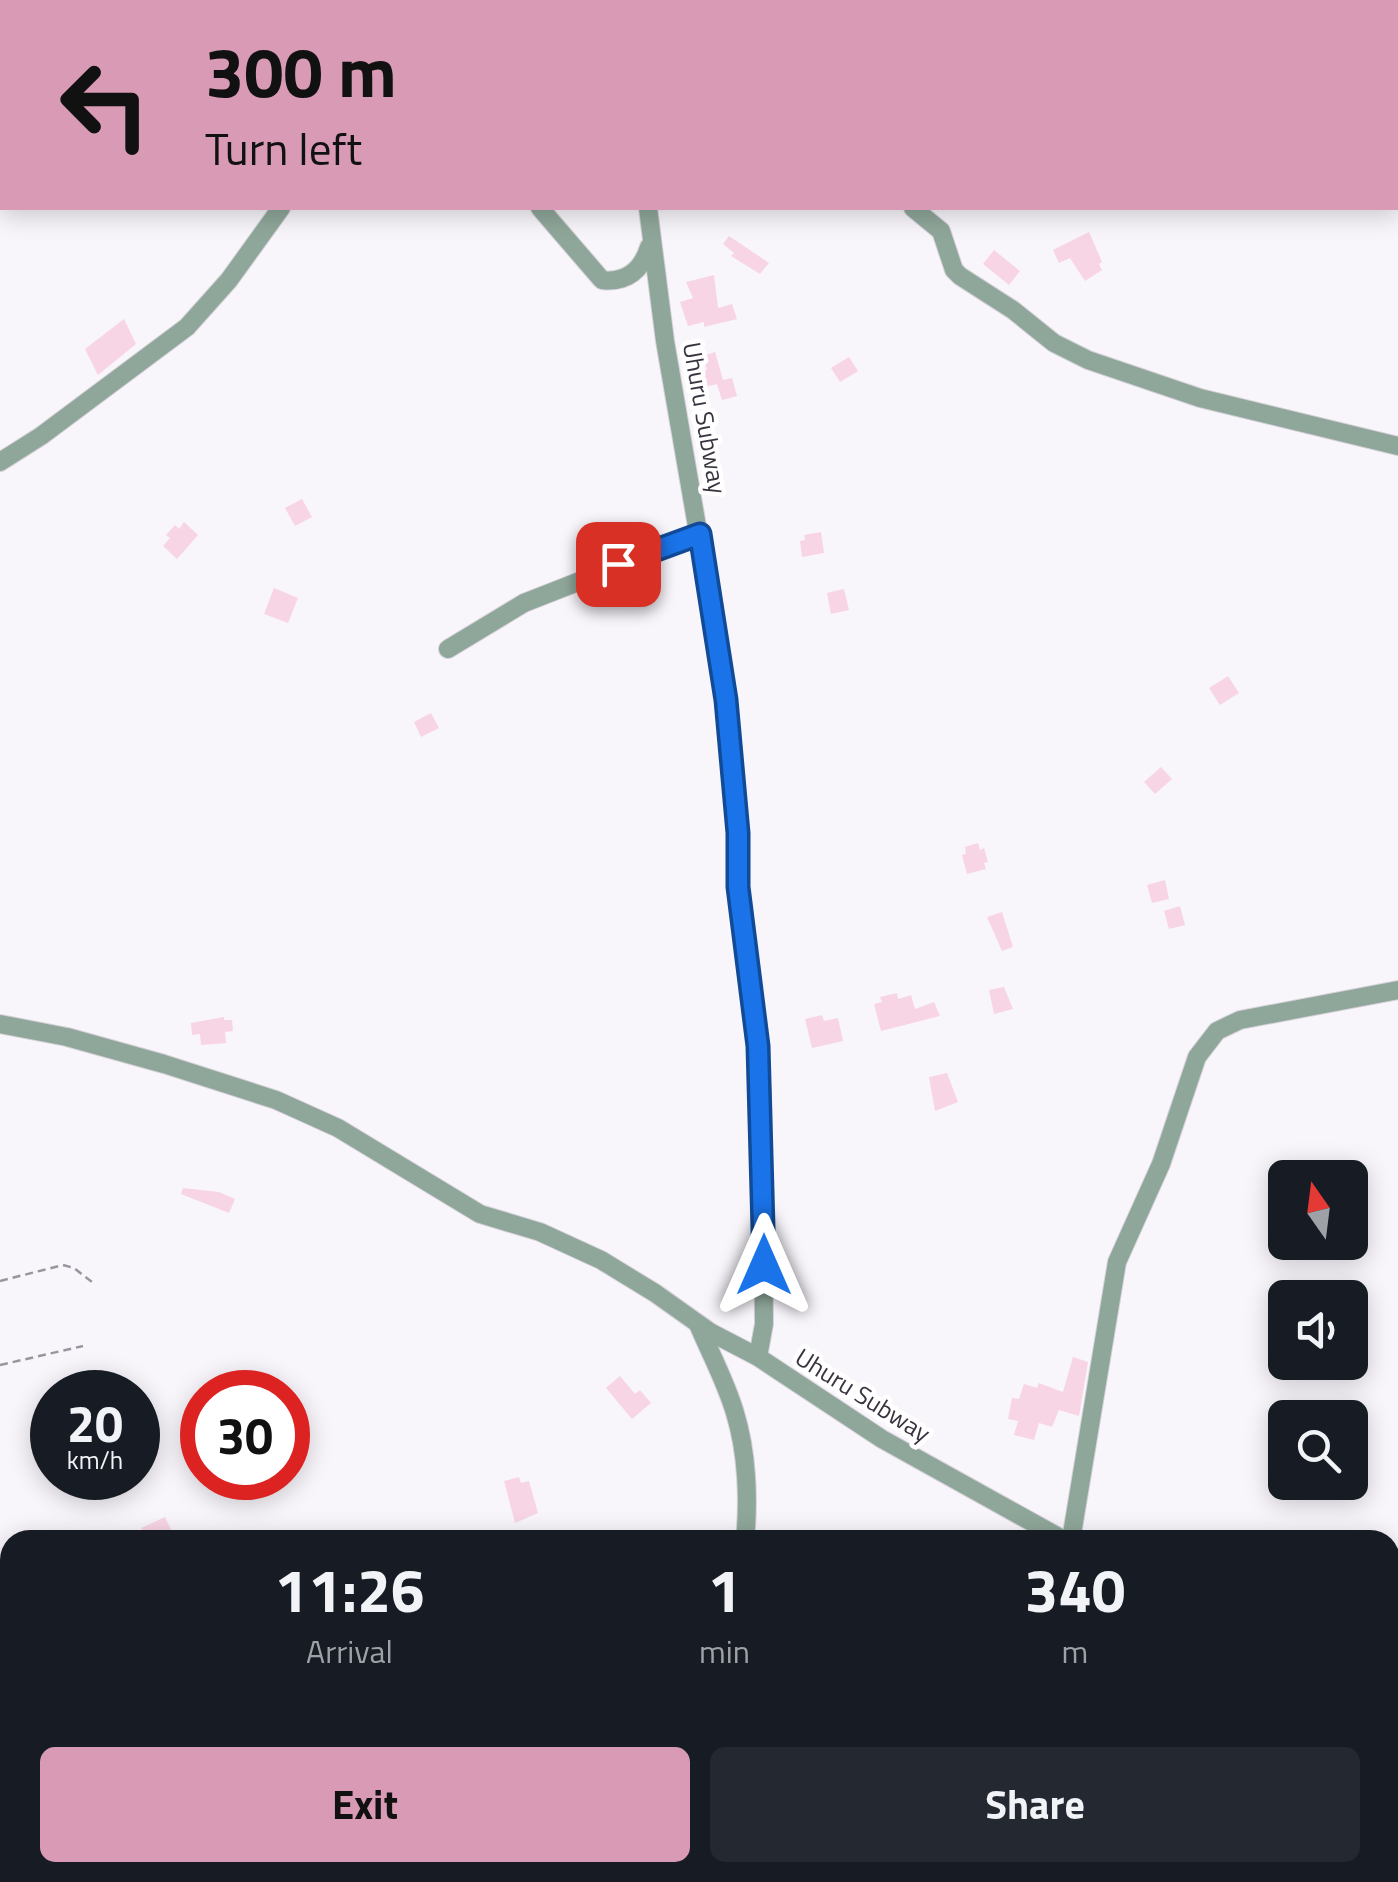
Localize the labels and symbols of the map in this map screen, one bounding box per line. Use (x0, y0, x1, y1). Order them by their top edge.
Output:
street label: Uhuru Subway (673, 339, 737, 497)
pin (576, 522, 661, 607)
north arrow (1268, 1160, 1368, 1260)
position arrow (712, 1213, 816, 1317)
street label: Uhuru Subway (788, 1338, 938, 1452)
speed limit sign: 30 (180, 1370, 310, 1500)

